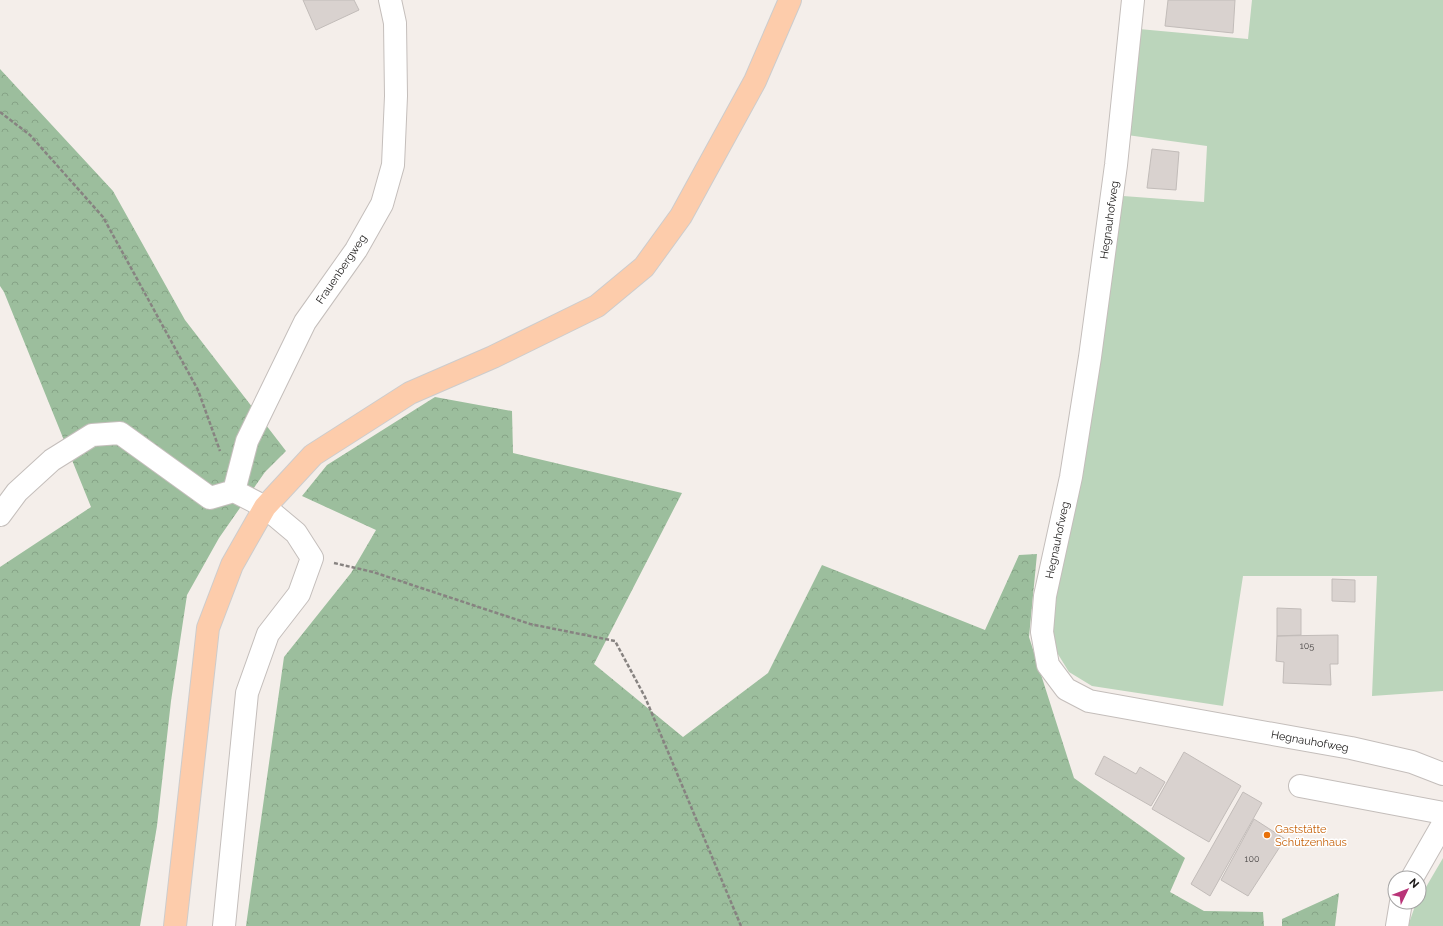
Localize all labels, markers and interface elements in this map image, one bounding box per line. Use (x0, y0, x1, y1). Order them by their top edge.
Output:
street label: Hegnauhofweg (1098, 180, 1121, 260)
street label: Frauenbergweg (313, 232, 369, 307)
street label: Hegnauhofweg (1043, 500, 1072, 580)
house number: 105 (1300, 641, 1314, 651)
street label: Hegnauhofweg (1270, 728, 1350, 755)
place label: Gaststätte Schützenhaus (1275, 823, 1347, 849)
marker: Gaststätte Schützenhaus (1262, 830, 1272, 840)
house number: 100 (1245, 854, 1260, 864)
north arrow (1387, 870, 1427, 910)
text: N (1406, 876, 1422, 891)

